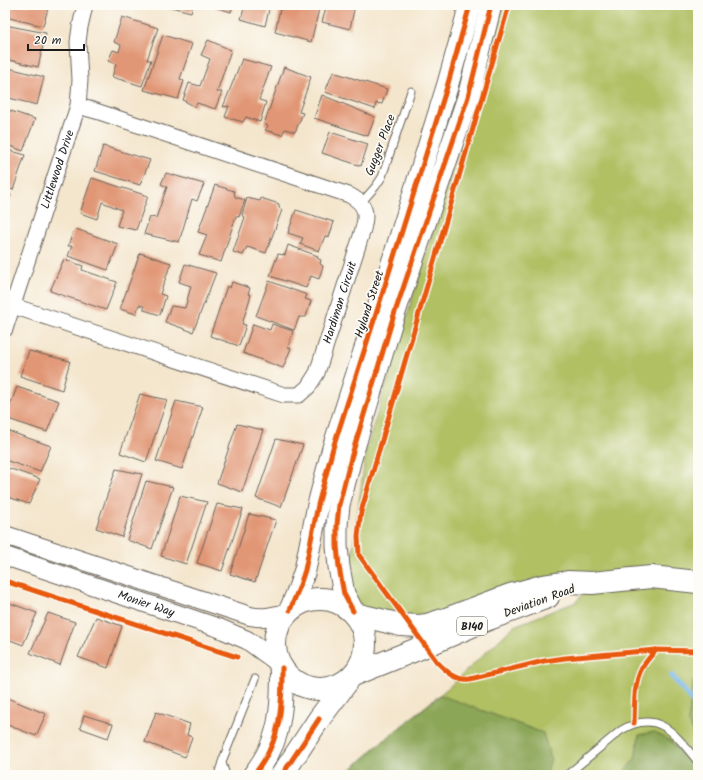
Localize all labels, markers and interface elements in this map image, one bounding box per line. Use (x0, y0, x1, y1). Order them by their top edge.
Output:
scale bar (28, 26, 84, 52)
text: 20 m (34, 31, 62, 50)
street label: Gugger Place (360, 111, 401, 179)
street label: Littlewood Drive (36, 127, 80, 211)
street label: Hardiman Circuit (318, 259, 362, 346)
street label: Hyland Street (350, 268, 389, 340)
street label: Deviation Road (501, 579, 579, 623)
street label: Monier Way (115, 586, 177, 623)
road number: B140 (457, 617, 487, 635)

